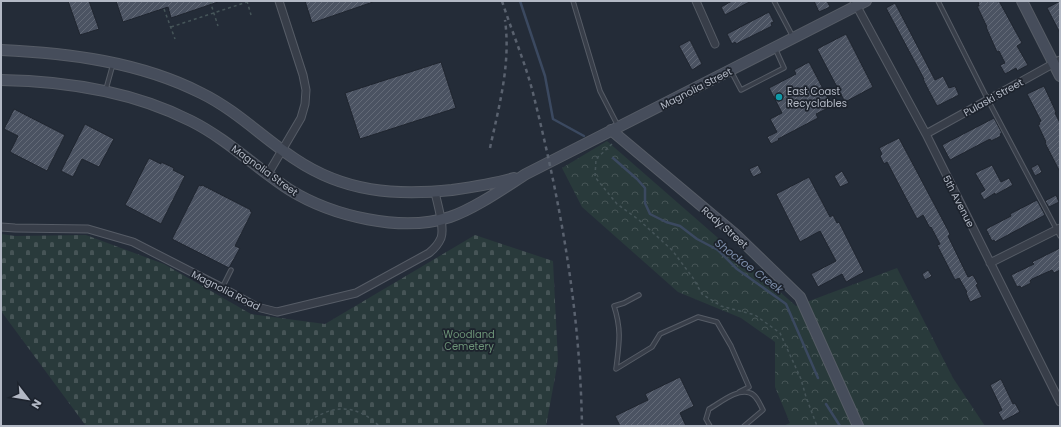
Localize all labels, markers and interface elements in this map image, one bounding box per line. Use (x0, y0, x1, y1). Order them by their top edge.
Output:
street label: Magnolia Street (658, 64, 735, 113)
street label: Pulaski Street (961, 75, 1026, 120)
place label: East Coast Recyclables (787, 84, 847, 111)
marker: East Coast Recyclables (774, 92, 784, 102)
street label: Magnolia Street (229, 141, 301, 200)
street label: 5th Avenue (939, 173, 978, 230)
street label: Rady Street (698, 203, 751, 252)
water label: Shockoe Creek (711, 235, 788, 298)
street label: Magnolia Road (189, 267, 263, 314)
park label: Woodland Cemetery (443, 327, 495, 354)
north arrow (8, 379, 48, 419)
text: N (28, 396, 46, 412)

